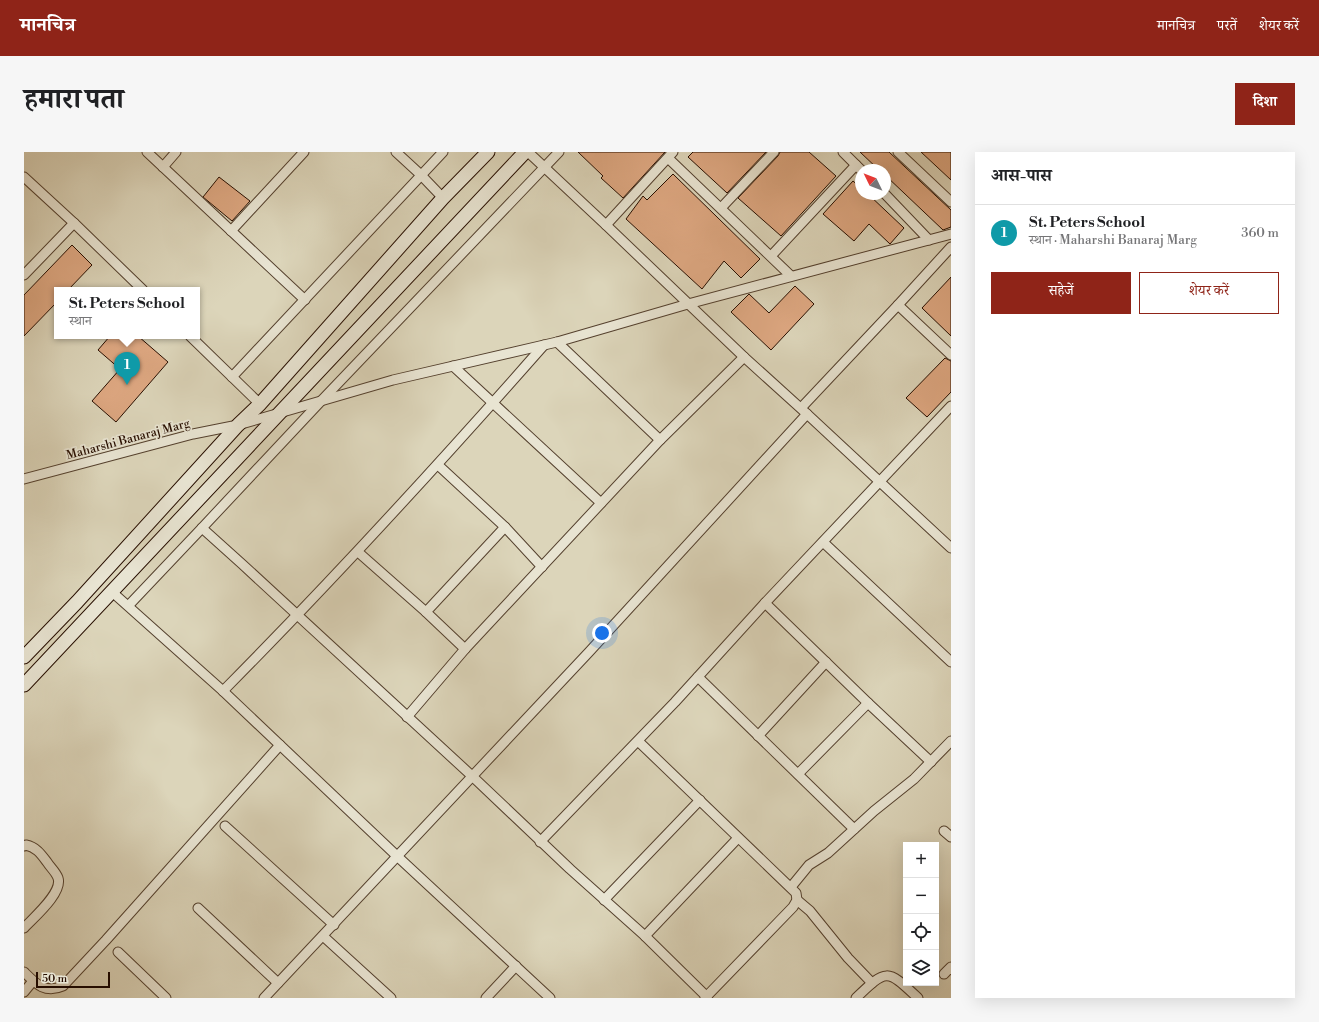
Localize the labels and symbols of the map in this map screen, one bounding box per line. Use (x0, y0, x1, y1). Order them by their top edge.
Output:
north arrow (855, 164, 891, 200)
pin: 1 (114, 352, 140, 385)
street label: Maharshi Banaraj Marg (65, 416, 192, 463)
your location (592, 623, 612, 643)
scale bar (36, 970, 110, 989)

